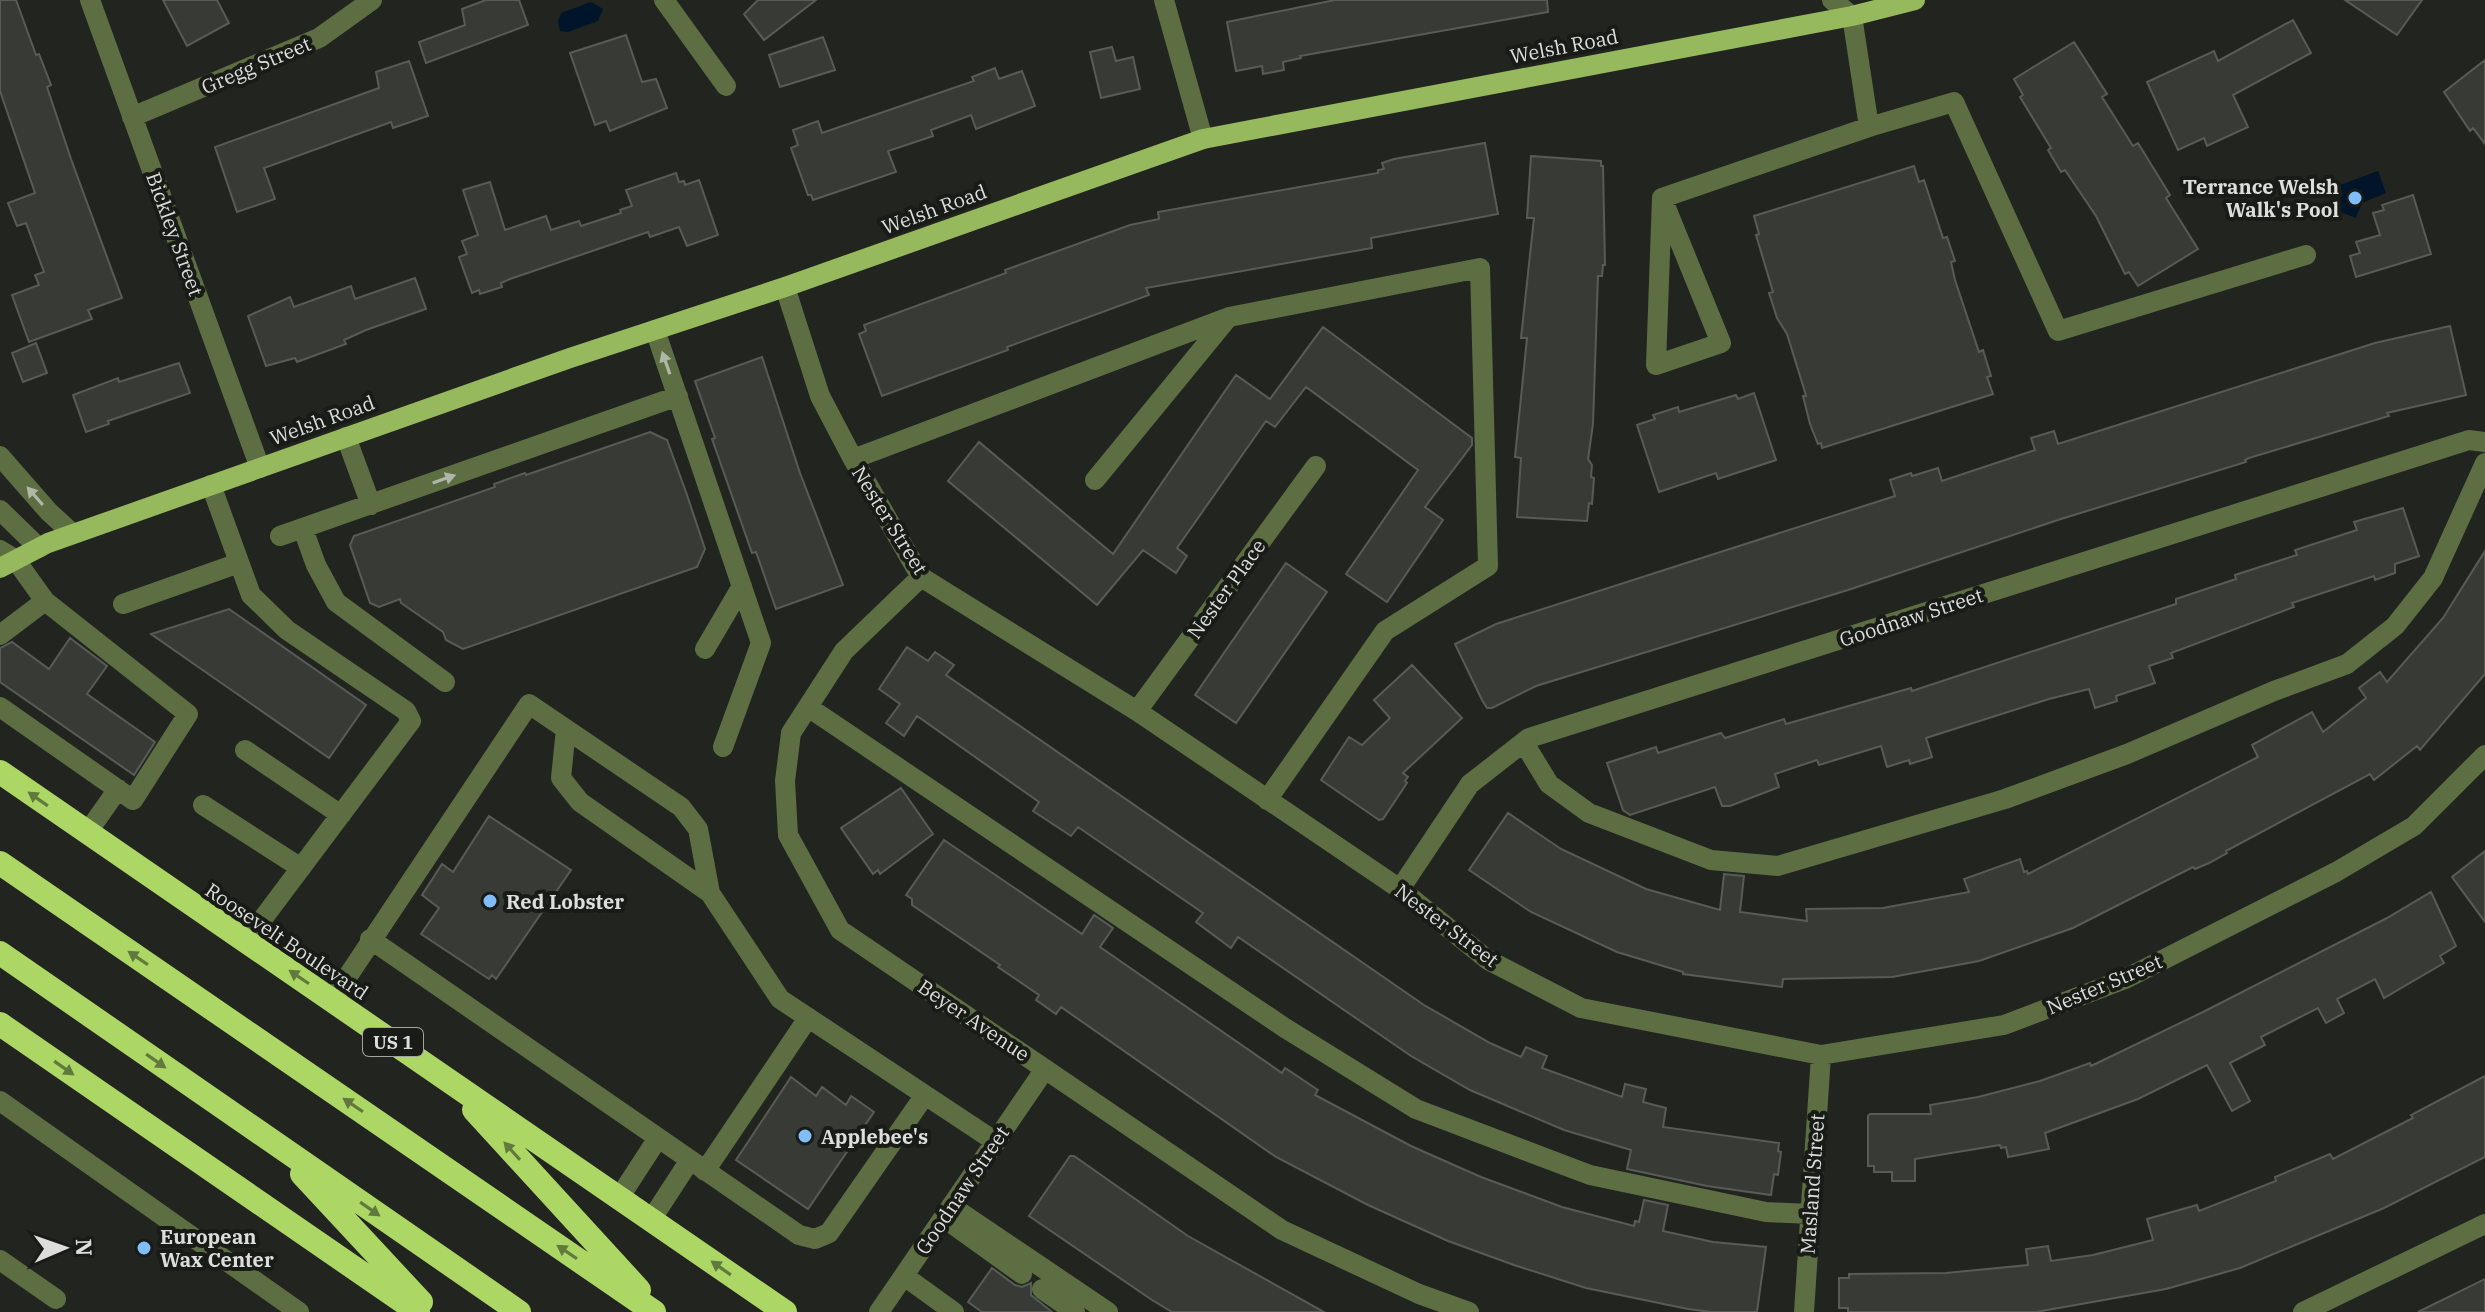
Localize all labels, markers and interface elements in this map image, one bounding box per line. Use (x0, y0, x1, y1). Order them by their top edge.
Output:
street label: Welsh Road (1508, 22, 1620, 70)
street label: Gregg Street (197, 30, 315, 100)
street label: Bickley Street (140, 168, 210, 300)
place label: Terrance Welsh Walk's Pool (2183, 173, 2339, 223)
street label: Welsh Road (878, 178, 990, 240)
marker: Terrance Welsh Walk's Pool (2346, 189, 2364, 207)
one-way arrow (660, 351, 672, 375)
street label: Welsh Road (266, 389, 378, 451)
street label: Nester Street (846, 461, 934, 579)
one-way arrow (432, 472, 456, 485)
one-way arrow (27, 487, 44, 507)
street label: Nester Place (1181, 534, 1271, 644)
street label: Goodnaw Street (1836, 581, 1986, 653)
one-way arrow (28, 792, 49, 807)
street label: Roosevelt Boulevard (200, 876, 374, 1006)
street label: Nester Street (1390, 877, 1504, 973)
place label: Red Lobster (506, 888, 624, 915)
marker: Red Lobster (481, 892, 499, 910)
street label: Nester Street (2042, 947, 2166, 1021)
one-way arrow (128, 951, 149, 966)
one-way arrow (288, 970, 309, 985)
street label: Beyer Avenue (913, 973, 1035, 1067)
road number: US 1 (363, 1028, 423, 1056)
one-way arrow (146, 1053, 167, 1068)
one-way arrow (54, 1060, 75, 1075)
one-way arrow (342, 1098, 363, 1113)
street label: Masland Street (1794, 1113, 1830, 1255)
street label: Goodnaw Street (909, 1120, 1015, 1260)
place label: Applebee's (821, 1123, 928, 1150)
marker: Applebee's (796, 1127, 814, 1145)
one-way arrow (503, 1142, 521, 1161)
one-way arrow (360, 1201, 381, 1216)
north arrow (24, 1208, 104, 1288)
place label: European Wax Center (160, 1223, 274, 1273)
text: N (70, 1238, 99, 1256)
marker: European Wax Center (135, 1239, 153, 1257)
one-way arrow (556, 1245, 577, 1260)
one-way arrow (710, 1261, 731, 1276)

